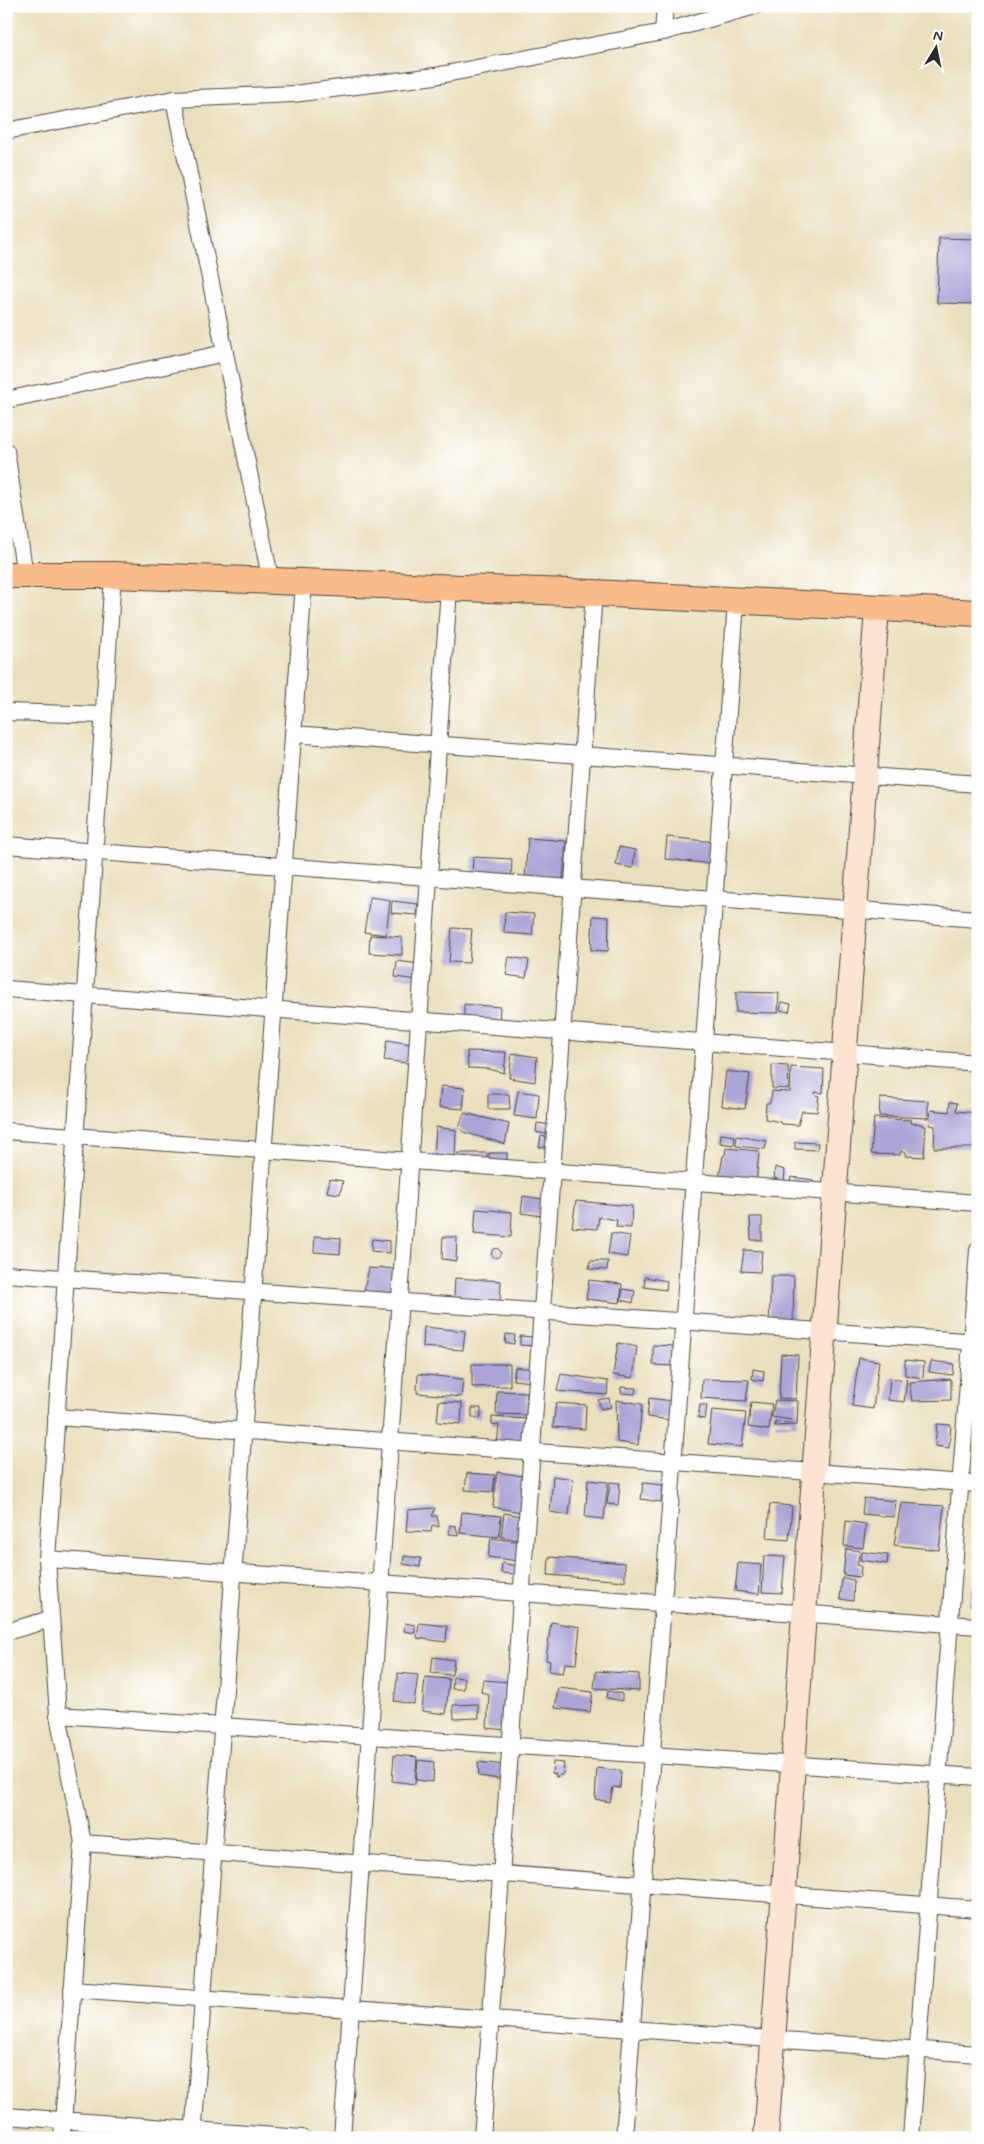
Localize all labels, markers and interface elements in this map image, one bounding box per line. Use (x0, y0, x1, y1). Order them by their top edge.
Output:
north arrow (912, 22, 962, 72)
text: N (932, 27, 944, 46)

